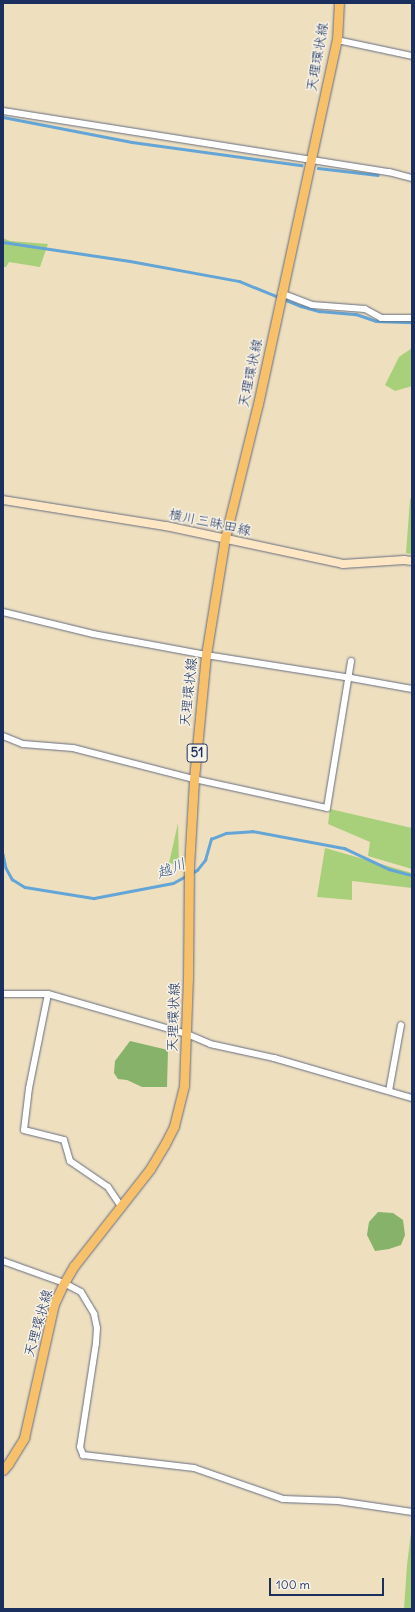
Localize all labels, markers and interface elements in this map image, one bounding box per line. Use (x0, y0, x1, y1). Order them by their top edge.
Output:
street label: 天理環状線 (303, 21, 331, 93)
street label: 天理環状線 (235, 337, 265, 409)
street label: 横川三昧田線 (167, 505, 253, 539)
street label: 天理環状線 (176, 656, 200, 728)
road number: 51 (186, 742, 208, 764)
water label: 越川 (154, 854, 188, 882)
street label: 天理環状線 (163, 982, 183, 1052)
street label: 天理環状線 (20, 1287, 56, 1359)
scale bar (271, 1570, 386, 1596)
text: 100 m (276, 1577, 310, 1592)

